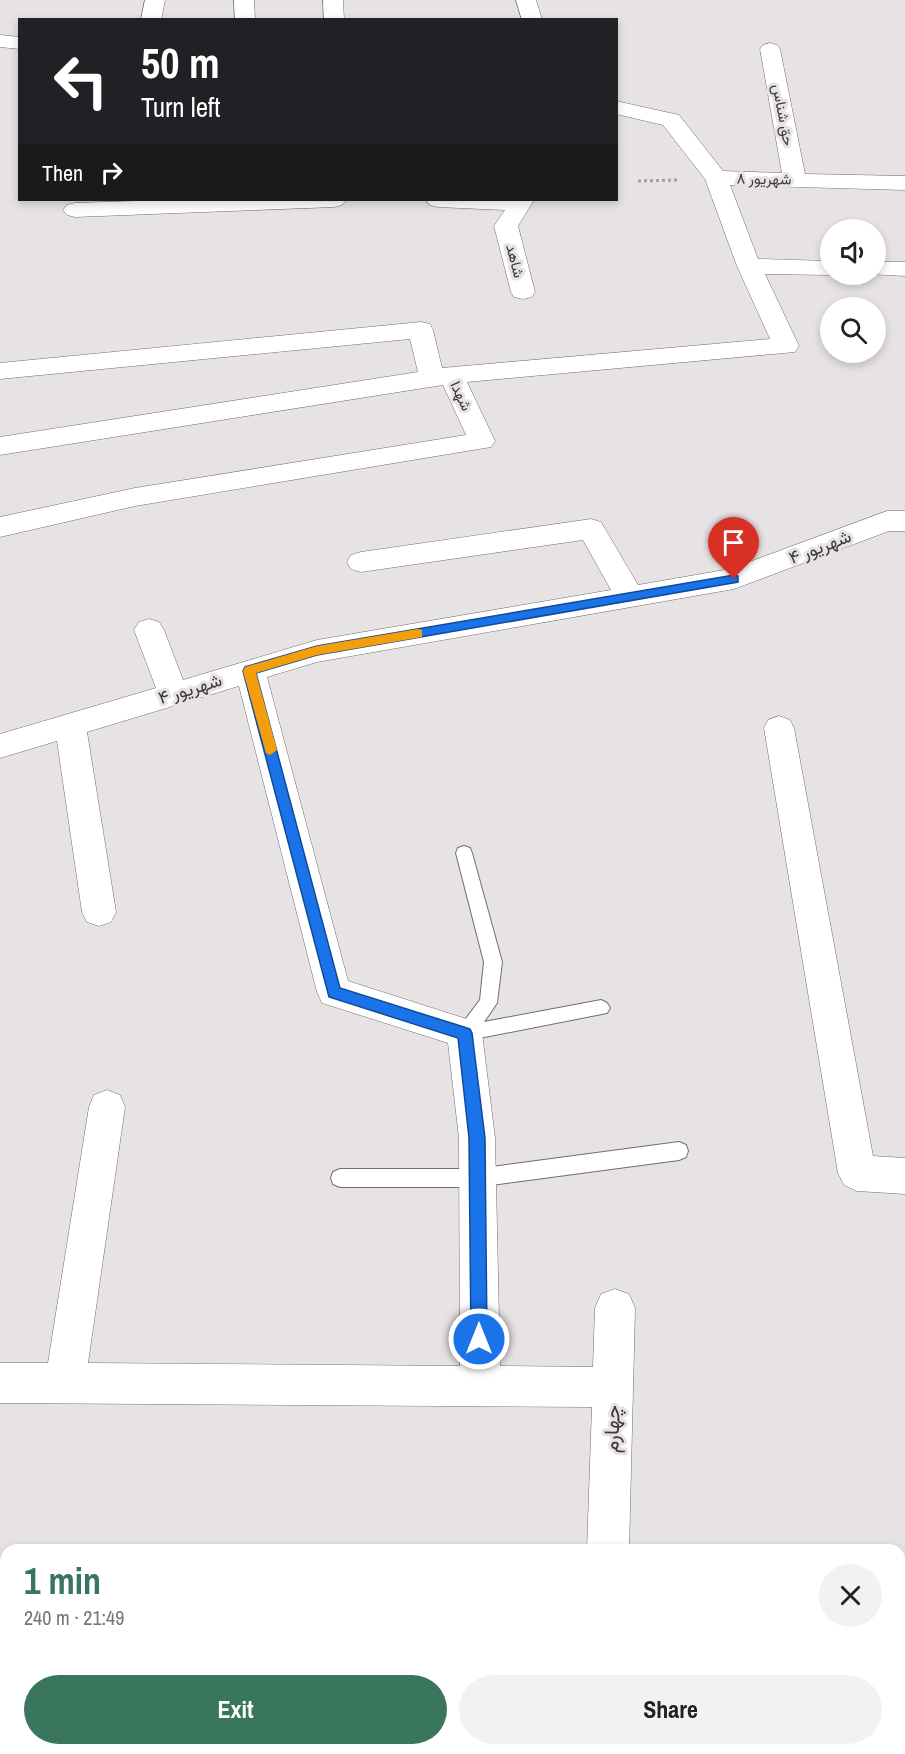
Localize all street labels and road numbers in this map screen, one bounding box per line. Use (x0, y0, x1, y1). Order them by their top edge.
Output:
street label: حق شناس (767, 82, 800, 147)
street label: شهریور ۸ (737, 168, 792, 189)
street label: شاهد (501, 242, 530, 280)
street label: شهدا (445, 377, 478, 414)
street label: شهریور ۴ (785, 523, 855, 570)
street label: شهریور ۴ (155, 667, 225, 710)
street label: چهارم (596, 1404, 627, 1454)

